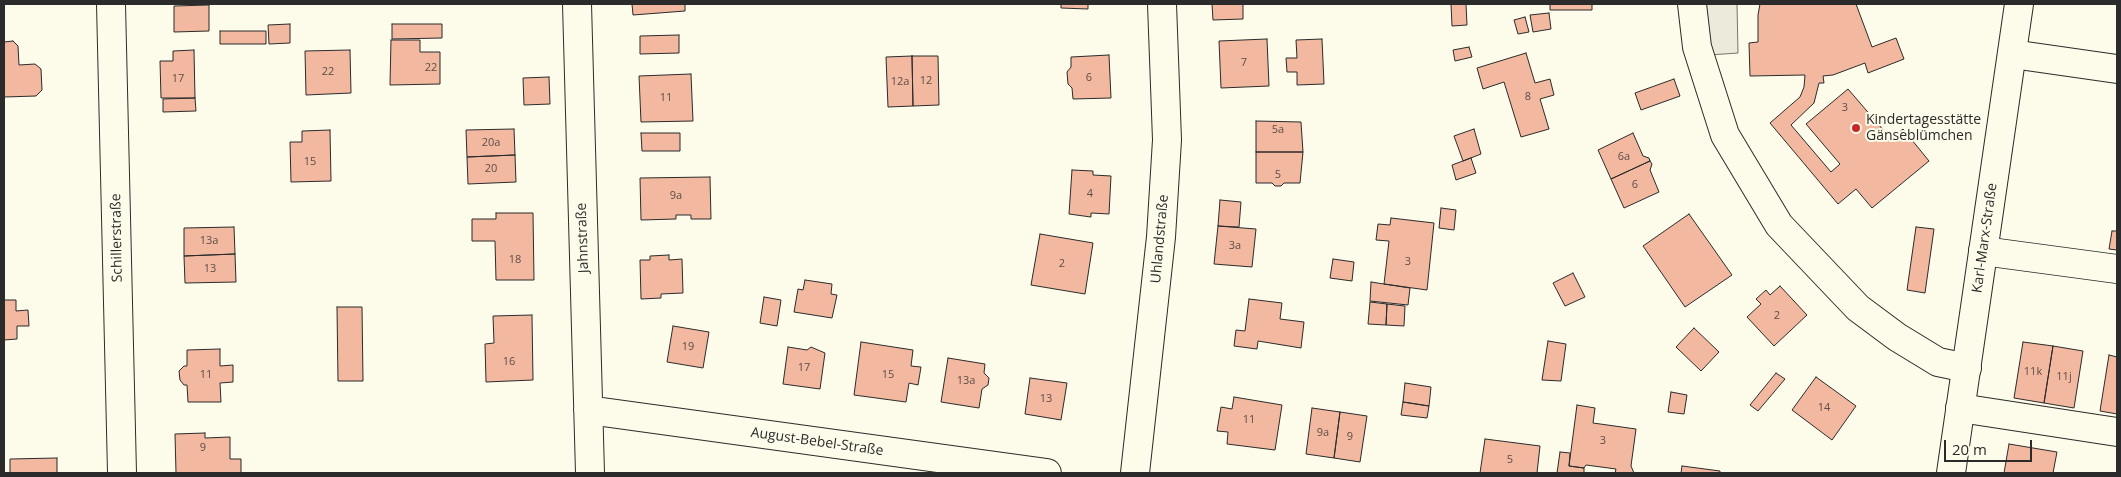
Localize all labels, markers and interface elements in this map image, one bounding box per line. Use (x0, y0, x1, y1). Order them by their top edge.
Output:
house number: 7 (1241, 56, 1247, 70)
house number: 22 (425, 61, 437, 75)
house number: 22 (322, 65, 334, 79)
house number: 6 (1086, 71, 1092, 85)
house number: 17 (172, 72, 184, 86)
house number: 12 (920, 74, 932, 88)
house number: 12a (891, 75, 909, 89)
house number: 8 (1525, 90, 1531, 104)
house number: 11 (660, 91, 672, 105)
house number: 3 (1842, 101, 1848, 115)
place label: Kindertagesstätte Gänseblümchen (1866, 112, 1981, 144)
marker: Kindertagesstätte Gänseblümchen (1850, 122, 1862, 134)
house number: 5a (1272, 123, 1284, 137)
house number: 20a (482, 136, 500, 150)
house number: 6a (1618, 150, 1630, 164)
house number: 15 (304, 155, 316, 169)
house number: 20 (485, 162, 497, 176)
house number: 5 (1275, 168, 1281, 182)
house number: 6 (1632, 178, 1638, 192)
street label: Karl-Marx-Straße (1969, 182, 2001, 294)
house number: 4 (1087, 187, 1093, 201)
house number: 9a (670, 189, 682, 203)
street label: Schillerstraße (108, 193, 126, 283)
street label: Uhlandstraße (1148, 194, 1172, 284)
street label: Jahnstraße (573, 203, 593, 273)
house number: 13a (200, 234, 218, 248)
house number: 3a (1229, 239, 1241, 253)
house number: 18 (509, 253, 521, 267)
house number: 3 (1405, 255, 1411, 269)
house number: 2 (1059, 257, 1065, 271)
house number: 13 (204, 262, 216, 276)
house number: 2 (1774, 309, 1780, 323)
house number: 19 (682, 340, 694, 354)
house number: 16 (503, 355, 515, 369)
house number: 17 (798, 361, 810, 375)
house number: 11k (2024, 365, 2042, 379)
house number: 11 (200, 368, 212, 382)
house number: 15 (882, 368, 894, 382)
house number: 11j (2056, 370, 2072, 384)
house number: 13a (957, 374, 975, 388)
house number: 13 (1040, 392, 1052, 406)
house number: 14 (1818, 401, 1830, 415)
house number: 11 (1243, 413, 1255, 427)
street label: August-Bebel-Straße (750, 424, 884, 460)
house number: 9a (1317, 426, 1329, 440)
house number: 9 (1347, 430, 1353, 444)
scale bar (1946, 430, 2034, 462)
house number: 3 (1600, 434, 1606, 448)
text: 20 m (1952, 439, 1987, 459)
house number: 9 (200, 441, 206, 455)
house number: 5 (1507, 453, 1513, 467)

